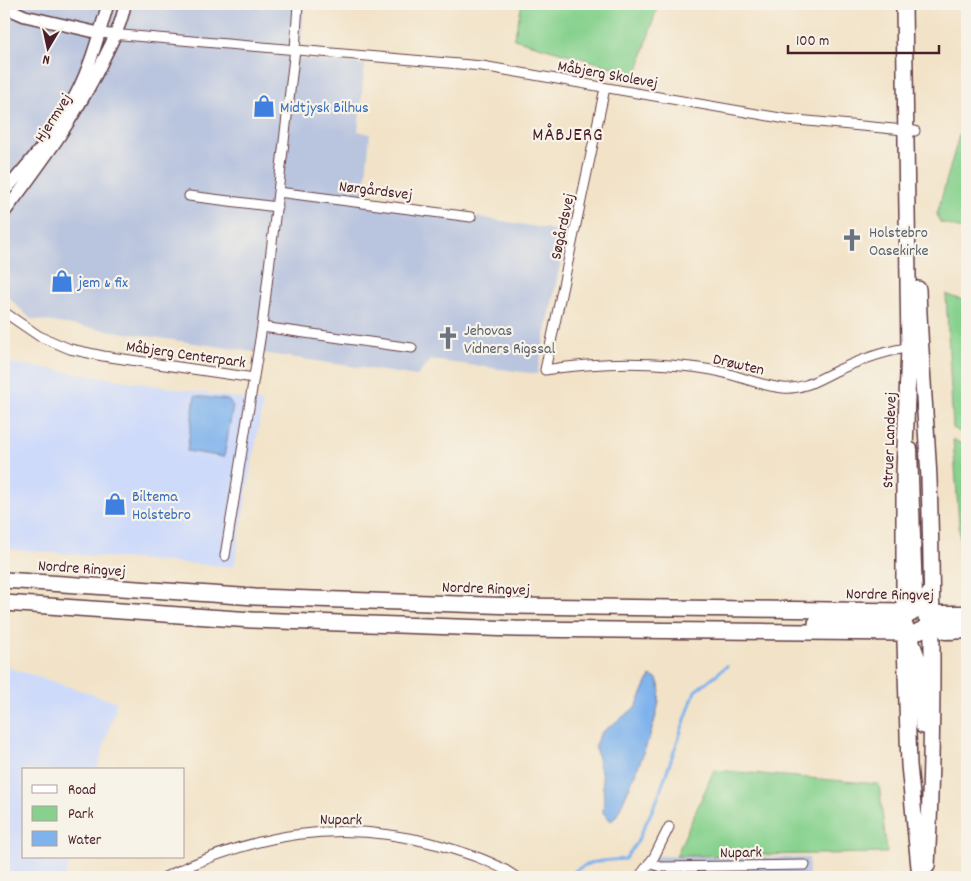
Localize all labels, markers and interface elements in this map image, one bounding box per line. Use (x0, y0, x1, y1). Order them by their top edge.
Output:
north arrow (22, 22, 72, 72)
scale bar (788, 22, 940, 54)
text: 100 m (796, 31, 829, 53)
text: N (41, 48, 51, 69)
street label: Måbjerg Skolevej (556, 55, 660, 96)
street label: Hjermvej (30, 89, 79, 147)
shop icon: Midtjysk Bilhus (251, 93, 277, 119)
place label: Midtjysk Bilhus (280, 97, 369, 120)
district label: MÅBJERG (532, 123, 604, 150)
street label: Nørgårdsvej (338, 176, 414, 207)
street label: Søgårdsvej (545, 191, 582, 262)
place label: Holstebro Oasekirke (869, 222, 929, 263)
church icon: Holstebro Oasekirke (839, 227, 865, 253)
shop icon: jem & fix (49, 268, 75, 294)
place label: jem & fix (76, 272, 128, 295)
place label: Jehovas Vidners Rigssal (464, 320, 556, 361)
church icon: Jehovas Vidners Rigssal (435, 325, 461, 351)
street label: Måbjerg Centerpark (124, 336, 247, 375)
street label: Drøwten (711, 348, 766, 382)
street label: Struer Landevej (877, 392, 904, 489)
place label: Biltema Holstebro (132, 486, 191, 527)
shop icon: Biltema Holstebro (102, 491, 128, 517)
street label: Nordre Ringvej (37, 555, 127, 584)
street label: Nordre Ringvej (441, 576, 530, 603)
street label: Nordre Ringvej (846, 583, 934, 608)
legend (22, 768, 185, 858)
text: Road (68, 780, 96, 802)
text: Park (68, 804, 94, 826)
street label: Nupark (320, 809, 362, 832)
text: Water (68, 830, 102, 852)
street label: Nupark (720, 842, 762, 865)

